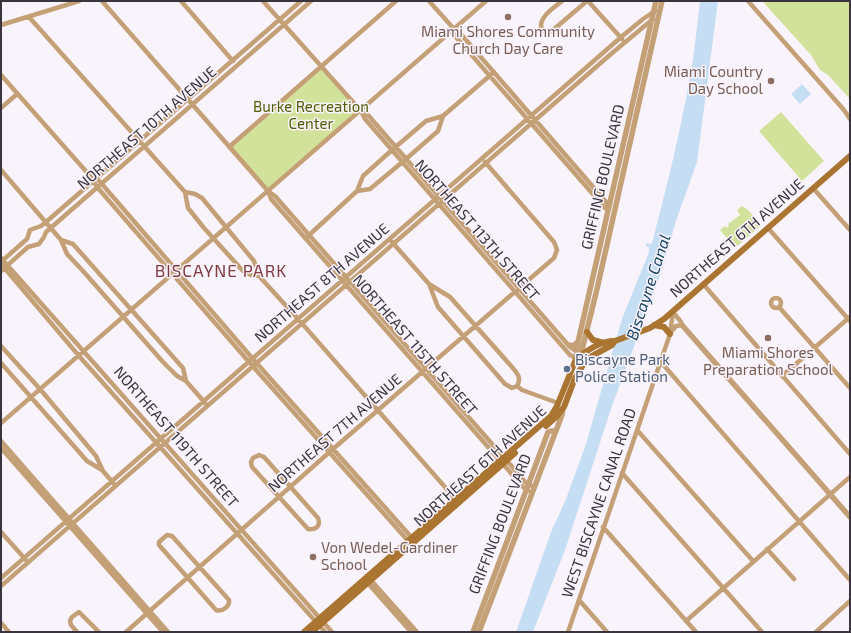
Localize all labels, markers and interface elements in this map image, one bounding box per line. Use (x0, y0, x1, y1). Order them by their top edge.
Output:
marker: Miami Shores Community Church Day Care (503, 12, 513, 22)
place label: Miami Shores Community Church Day Care (421, 22, 595, 57)
street label: NORTHEAST 10TH AVENUE (73, 62, 220, 193)
place label: Miami Country Day School (664, 62, 764, 97)
marker: Miami Country Day School (766, 76, 776, 86)
park label: Burke Recreation Center (253, 97, 369, 132)
street label: GRIFFING BOULEVARD (577, 102, 628, 251)
street label: NORTHEAST 113TH STREET (412, 155, 544, 304)
street label: NORTHEAST 6TH AVENUE (666, 174, 807, 300)
street label: NORTHEAST 8TH AVENUE (250, 219, 392, 346)
water label: Biscayne Canal (621, 232, 675, 342)
district label: BISCAYNE PARK (155, 260, 287, 280)
street label: NORTHEAST 115TH STREET (350, 270, 482, 418)
marker: Miami Shores Preparation School (763, 333, 773, 343)
place label: Miami Shores Preparation School (703, 343, 833, 378)
place label: Biscayne Park Police Station (575, 350, 670, 385)
street label: NORTHEAST 119TH STREET (111, 362, 243, 511)
marker: Biscayne Park Police Station (562, 364, 572, 374)
street label: NORTHEAST 7TH AVENUE (264, 369, 405, 495)
street label: NORTHEAST 6TH AVENUE (409, 401, 549, 529)
street label: WEST BISCAYNE CANAL ROAD (557, 405, 639, 600)
street label: GRIFFING BOULEVARD (464, 451, 534, 596)
place label: Von Wedel-Gardiner School (321, 538, 458, 573)
marker: Von Wedel-Gardiner School (308, 552, 318, 562)

